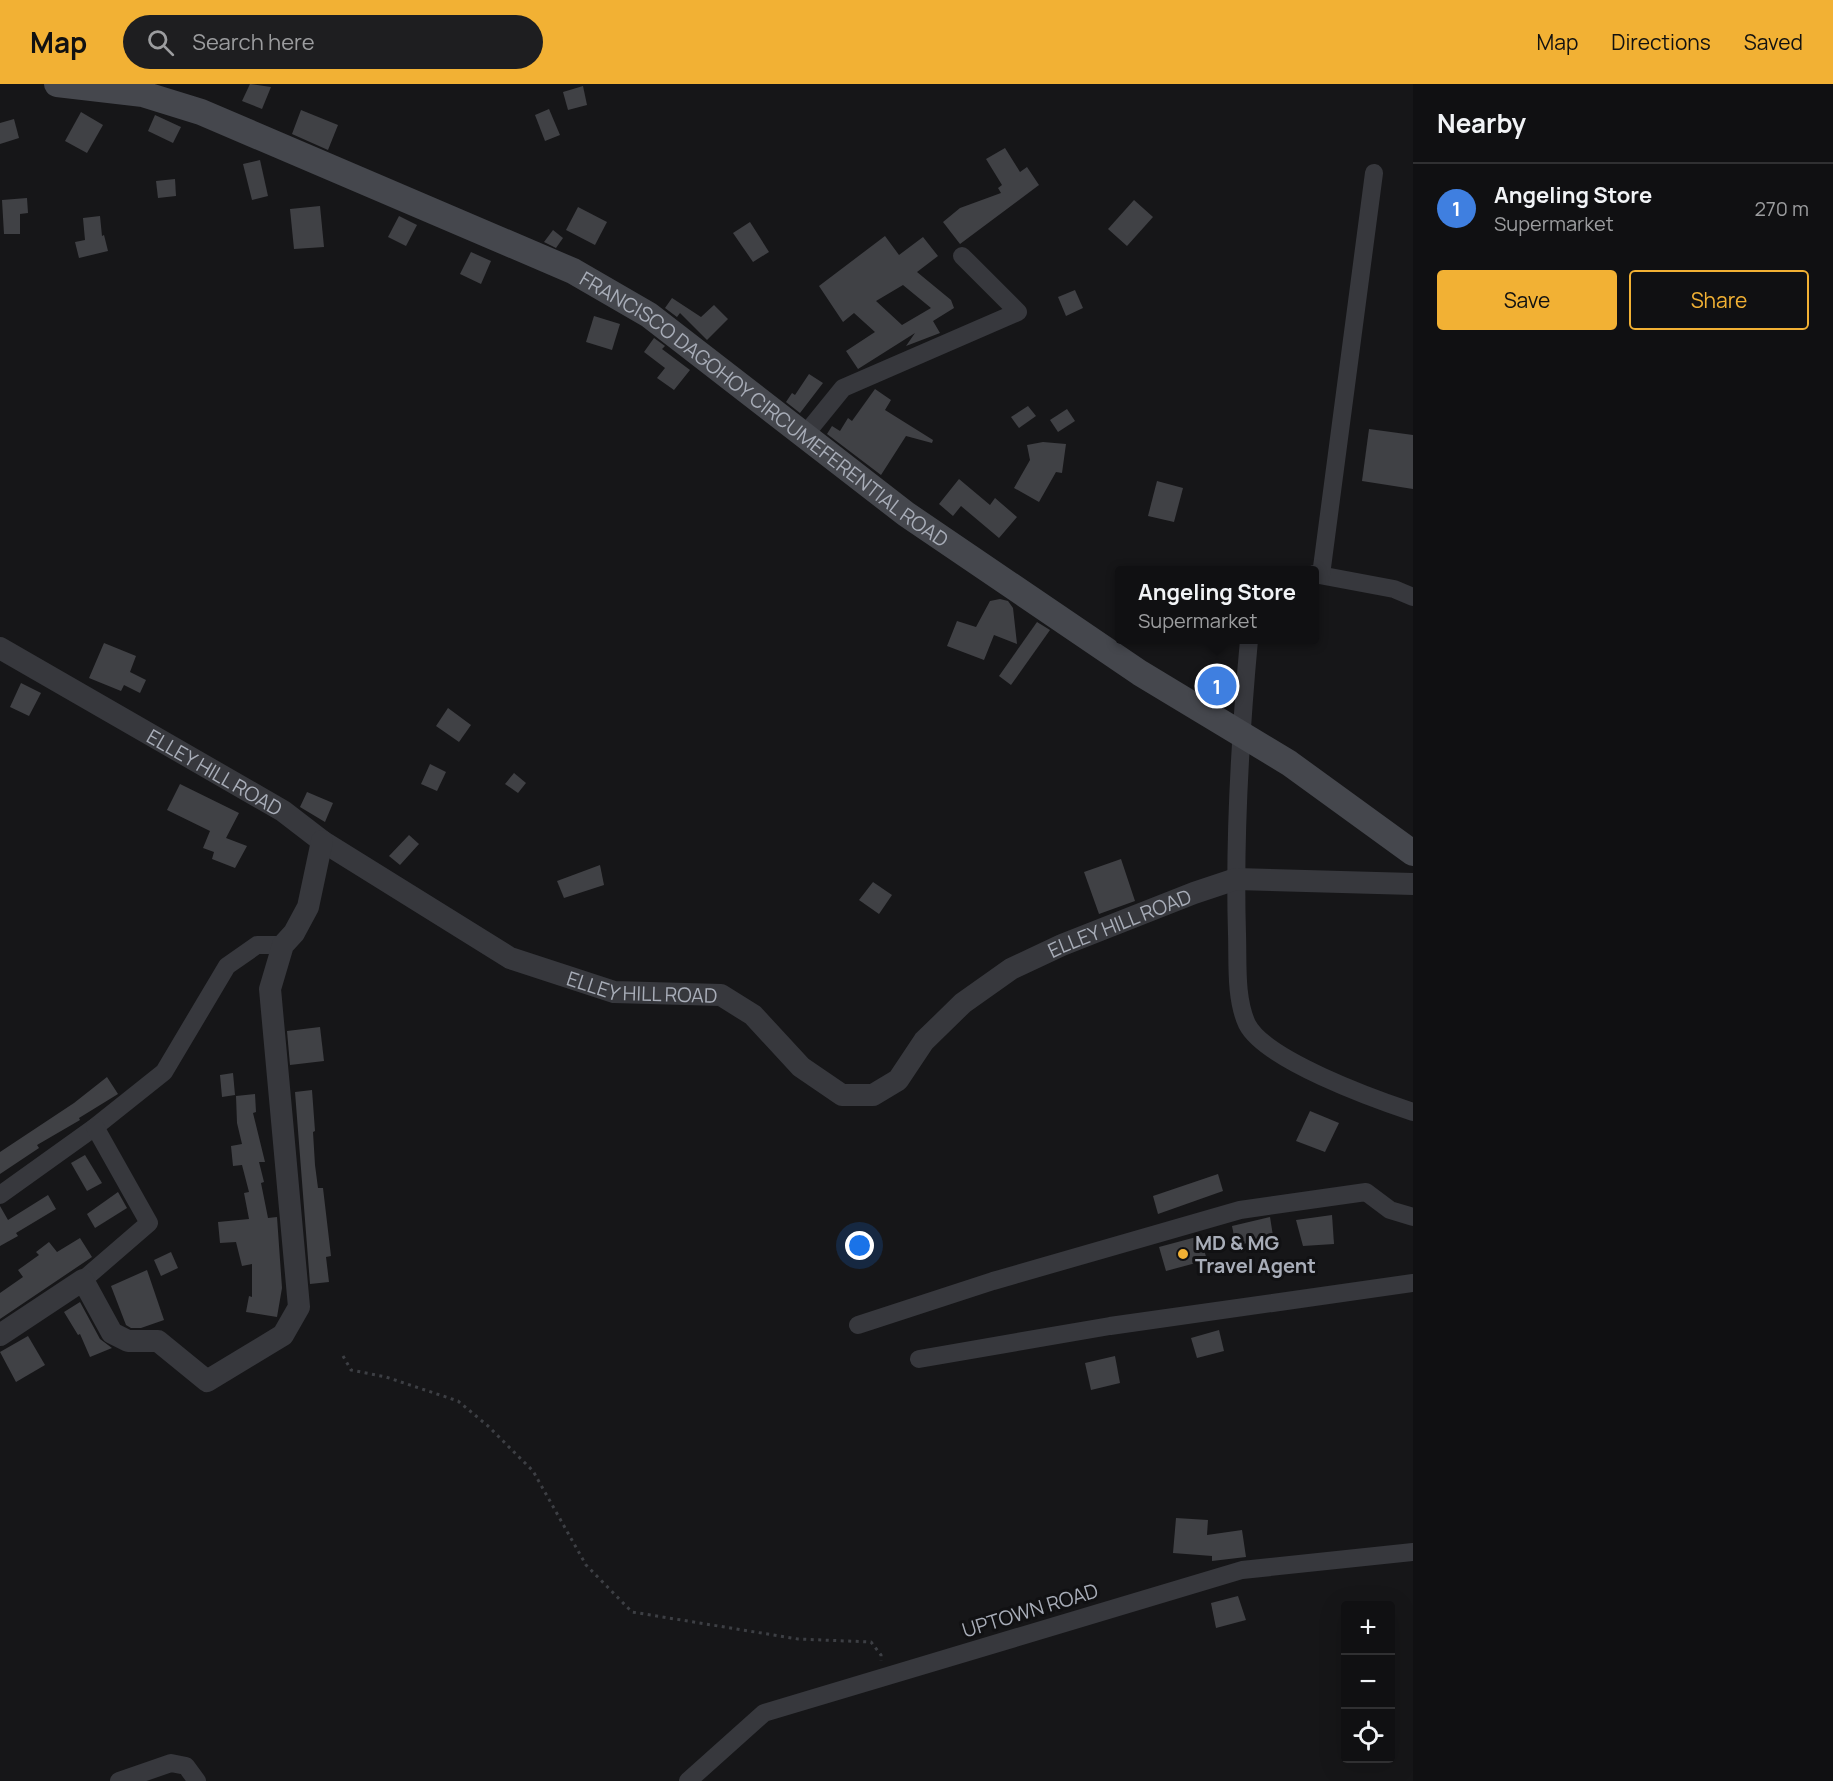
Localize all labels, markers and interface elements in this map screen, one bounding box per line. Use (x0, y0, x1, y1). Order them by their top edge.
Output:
search box (123, 15, 543, 69)
text: Map (30, 23, 87, 61)
icon: search (144, 26, 177, 59)
text: Search here (192, 27, 315, 57)
text: Map (1537, 28, 1578, 56)
text: Directions (1611, 28, 1711, 56)
text: Saved (1744, 28, 1803, 56)
text: Nearby (1437, 105, 1526, 141)
text: Angeling Store (1494, 180, 1652, 210)
text: 1 (1452, 195, 1461, 222)
text: 270 m (1754, 195, 1809, 222)
text: Supermarket (1494, 210, 1614, 237)
street label: FRANCISCO DAGOHOY CIRCUMEFERENTIAL ROAD (575, 265, 954, 553)
button: Save (1437, 270, 1617, 330)
button: Share (1629, 270, 1809, 330)
popup (1115, 566, 1319, 644)
text: Angeling Store (1138, 577, 1296, 607)
text: Supermarket (1138, 607, 1258, 634)
pin: 1 (1198, 664, 1236, 708)
street label: ELLEY HILL ROAD (142, 722, 288, 821)
street label: ELLEY HILL ROAD (1043, 882, 1195, 963)
street label: ELLEY HILL ROAD (563, 964, 718, 1008)
place label: MD & MG Travel Agent (1195, 1229, 1316, 1279)
your location (845, 1231, 874, 1260)
marker: MD & MG Travel Agent (1176, 1247, 1190, 1261)
street label: UPTOWN ROAD (959, 1576, 1101, 1644)
map controls (1341, 1601, 1395, 1763)
button: + (1341, 1601, 1395, 1655)
button: − (1341, 1655, 1395, 1709)
button: locate (1341, 1709, 1395, 1763)

